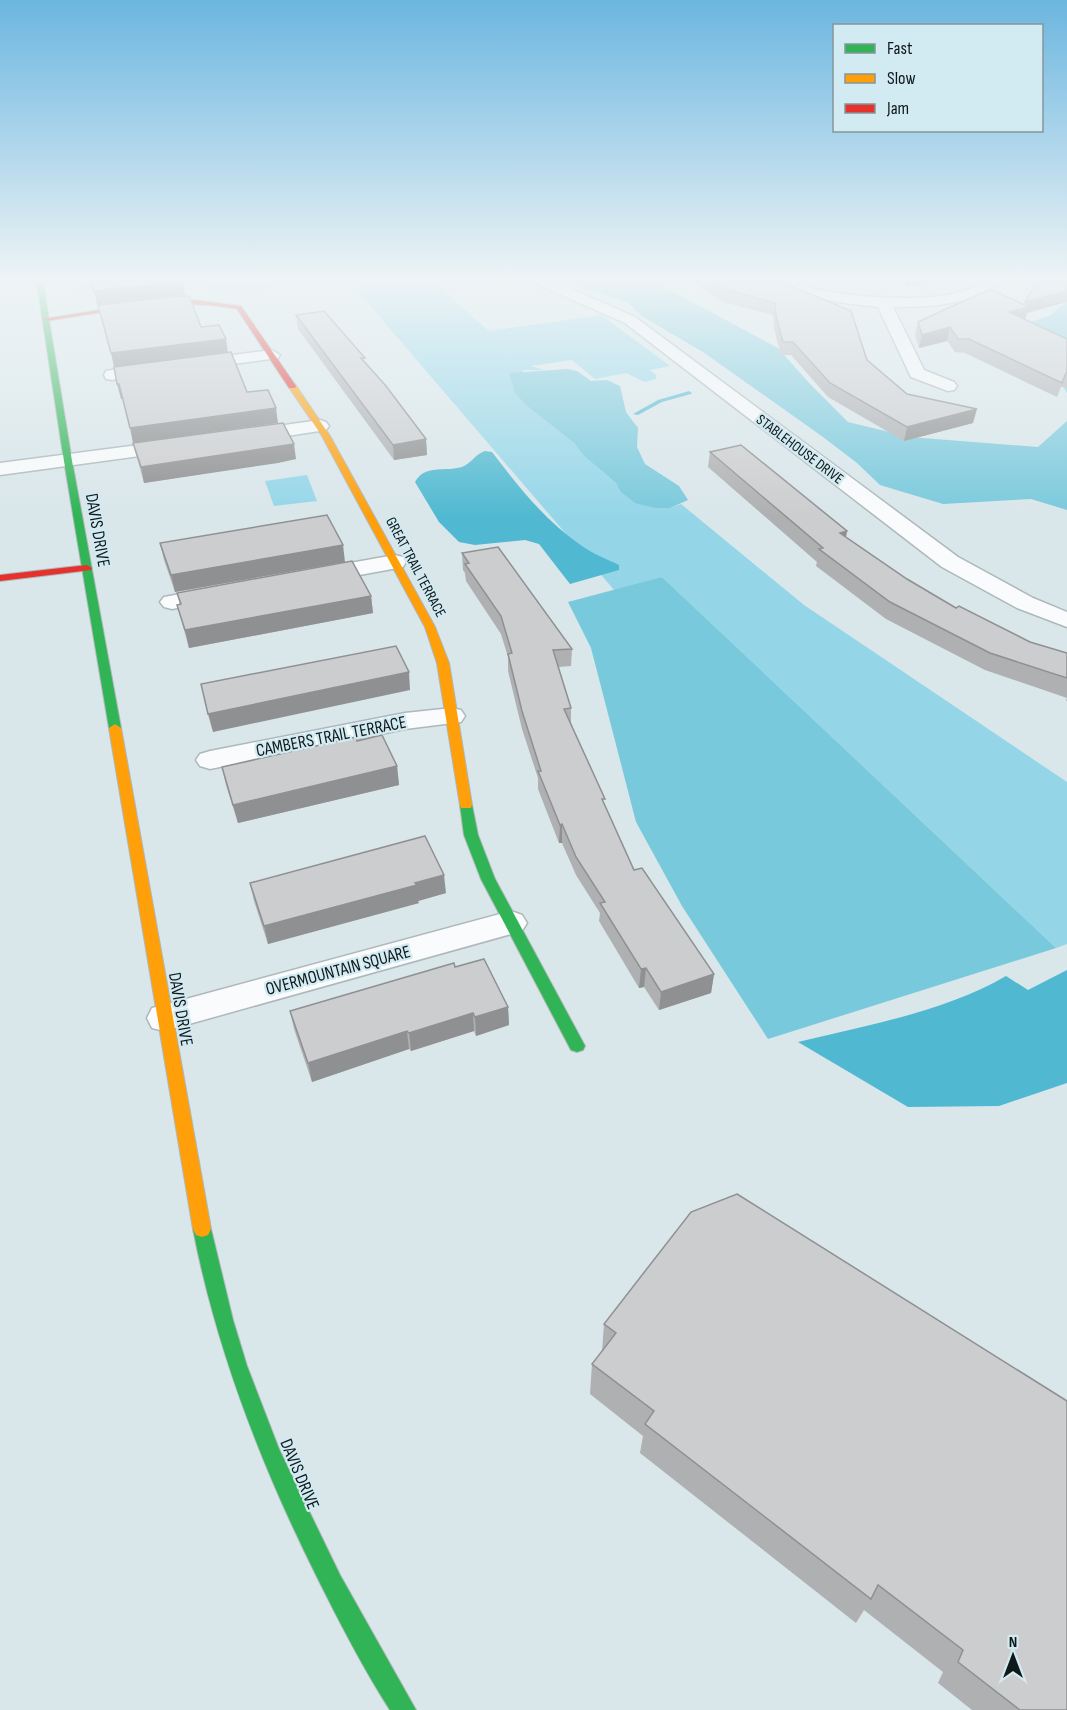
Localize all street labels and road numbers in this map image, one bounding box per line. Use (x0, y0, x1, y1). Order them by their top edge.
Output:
street label: STABLEHOUSE DRIVE (752, 410, 847, 488)
street label: DAVIS DRIVE (81, 492, 114, 569)
street label: GREAT TRAIL TERRACE (381, 514, 450, 621)
street label: CAMBERS TRAIL TERRACE (254, 712, 408, 761)
street label: OVERMOUNTAIN SQUARE (263, 941, 413, 1000)
street label: DAVIS DRIVE (164, 971, 197, 1048)
street label: DAVIS DRIVE (275, 1436, 324, 1513)

